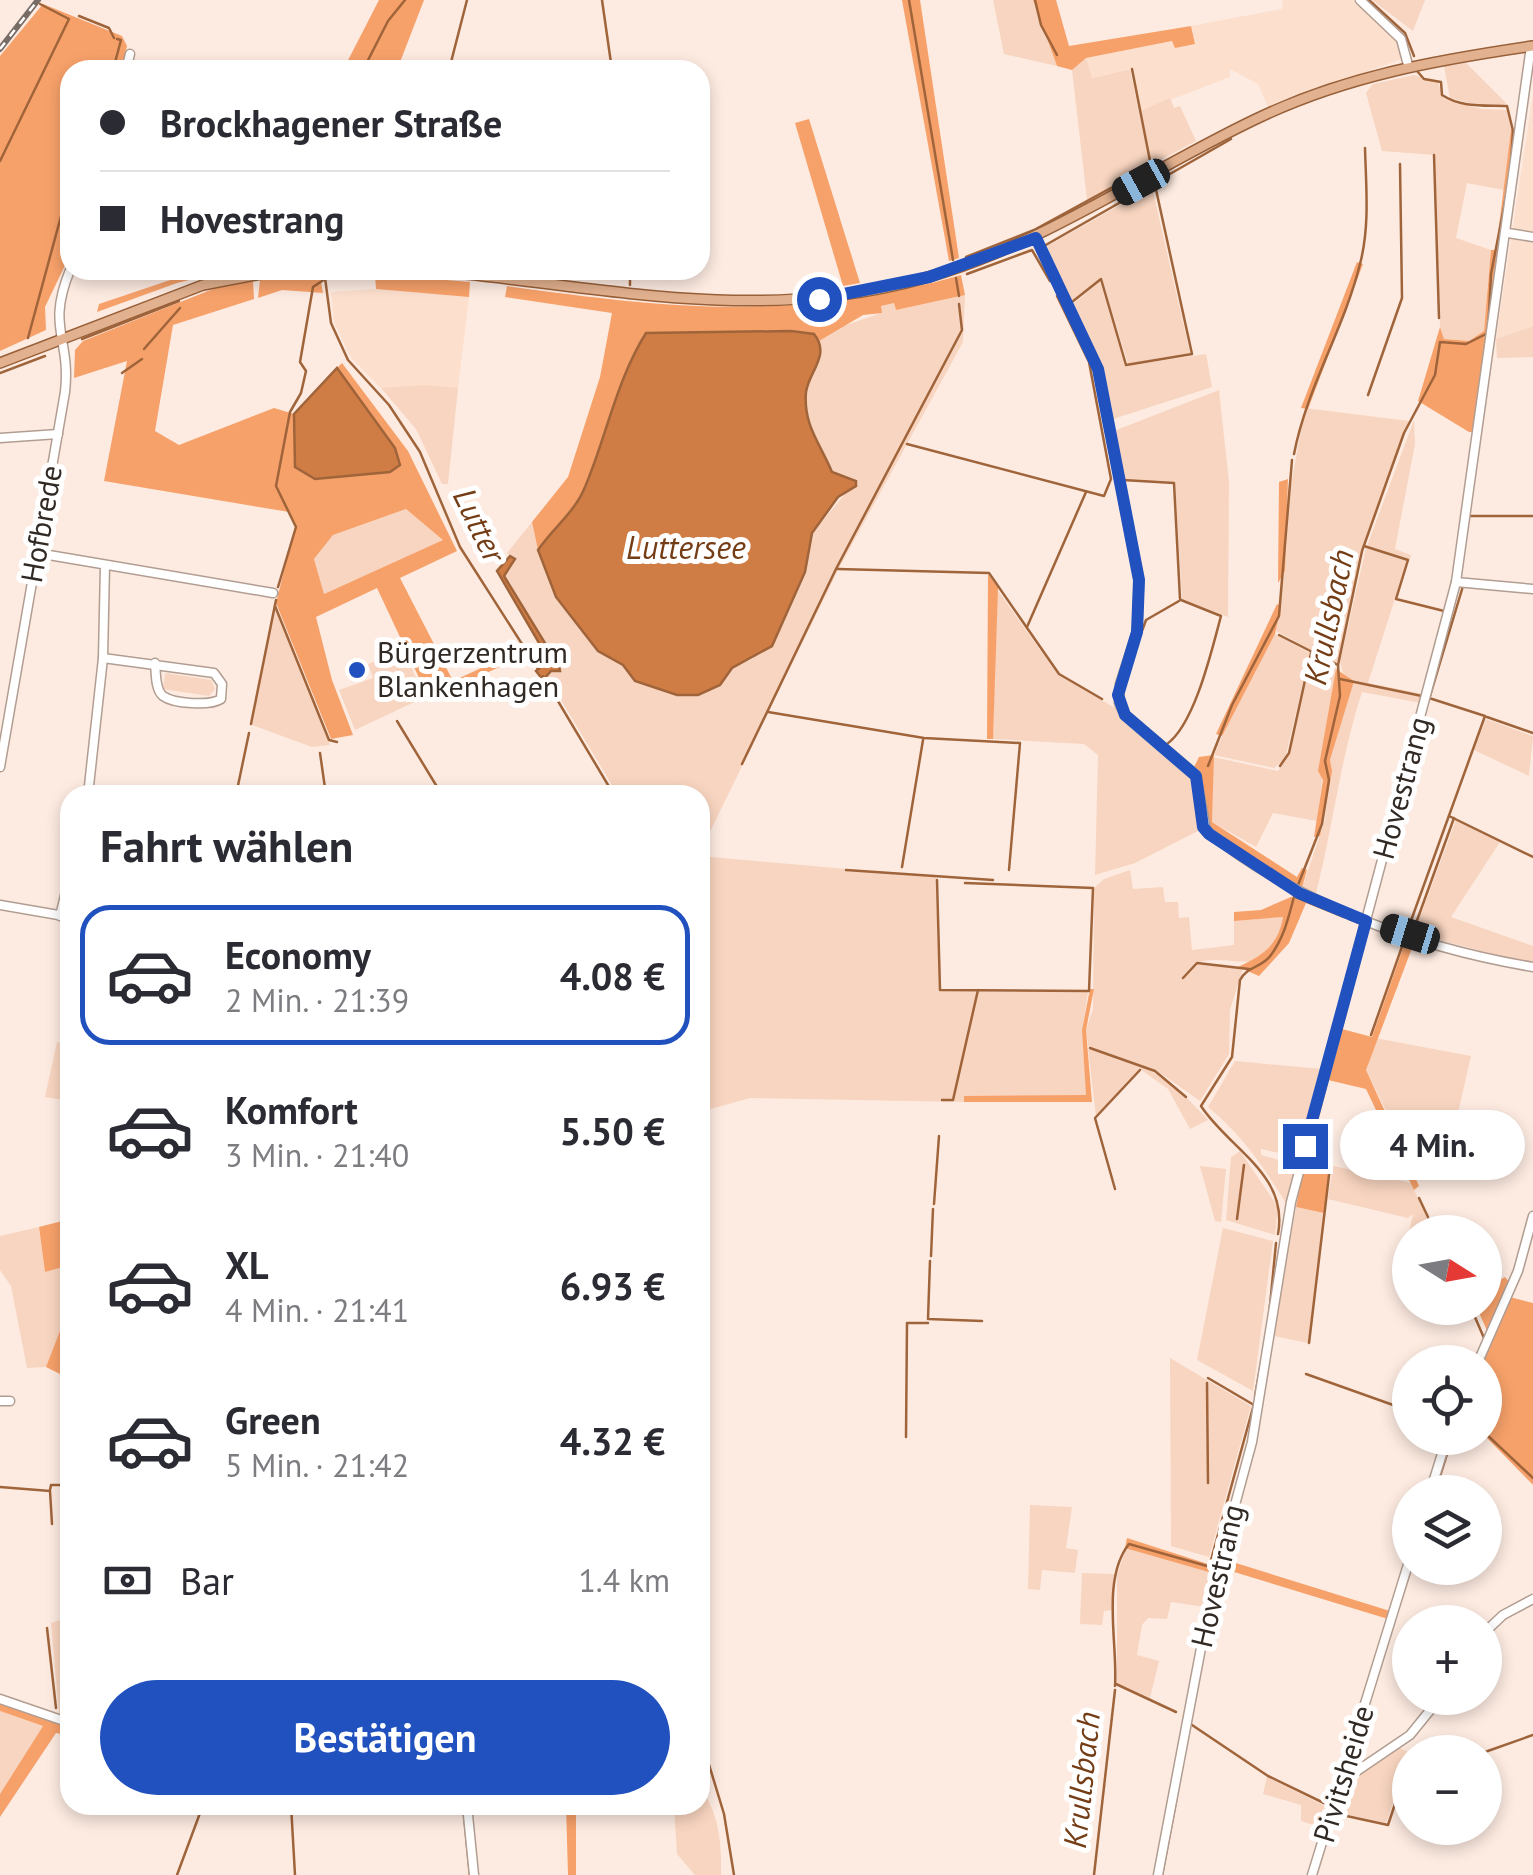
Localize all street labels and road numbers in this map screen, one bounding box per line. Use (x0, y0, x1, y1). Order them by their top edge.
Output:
street label: Hofbrede (11, 462, 70, 585)
street label: Hovestrang (1363, 712, 1438, 863)
street label: Hovestrang (1181, 1500, 1252, 1651)
street label: Pivitsheide (1303, 1700, 1382, 1847)

